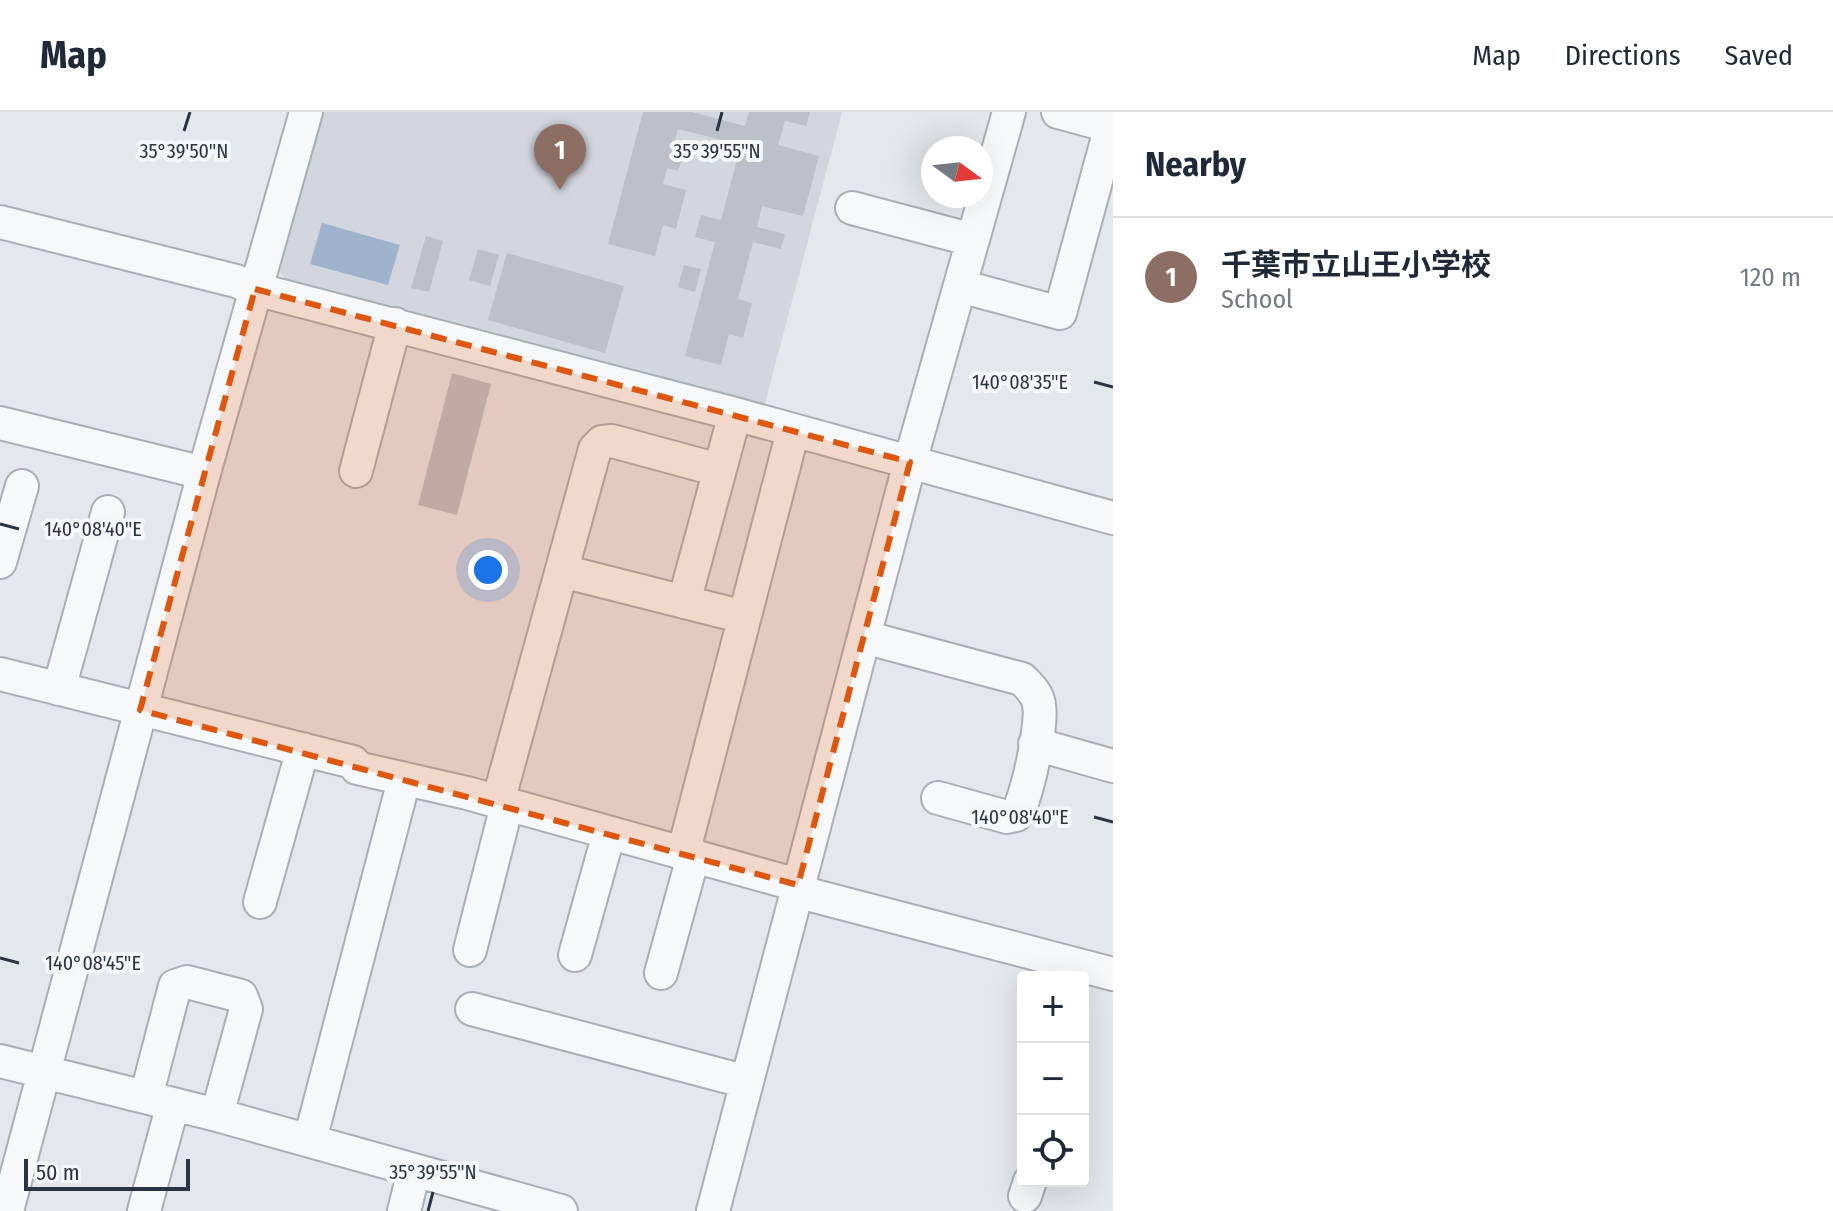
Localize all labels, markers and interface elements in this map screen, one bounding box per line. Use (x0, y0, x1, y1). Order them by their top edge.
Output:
text: Map (40, 32, 107, 78)
text: Map (1472, 39, 1521, 72)
text: Directions (1565, 39, 1681, 72)
text: Saved (1725, 39, 1793, 72)
pin: 1 (534, 124, 586, 190)
north arrow (921, 136, 993, 208)
text: 35°39'50"N (139, 139, 229, 163)
text: 35°39'55"N (673, 139, 761, 163)
text: Nearby (1145, 144, 1246, 185)
text: 千葉市立山王小学校 (1221, 247, 1491, 283)
text: 1 (1166, 262, 1177, 293)
text: 120 m (1740, 262, 1801, 293)
text: School (1221, 284, 1293, 315)
text: 140°08'35"E (972, 370, 1068, 394)
text: 140°08'40"E (44, 517, 142, 541)
your location (468, 550, 508, 590)
text: 140°08'40"E (971, 805, 1069, 829)
text: 140°08'45"E (45, 951, 141, 975)
map controls (1017, 971, 1089, 1187)
button: + (1017, 971, 1089, 1043)
button: − (1017, 1043, 1089, 1115)
button: locate (1017, 1115, 1089, 1187)
scale bar (24, 1155, 190, 1191)
text: 50 m (36, 1159, 80, 1186)
text: 35°39'55"N (389, 1160, 477, 1184)

